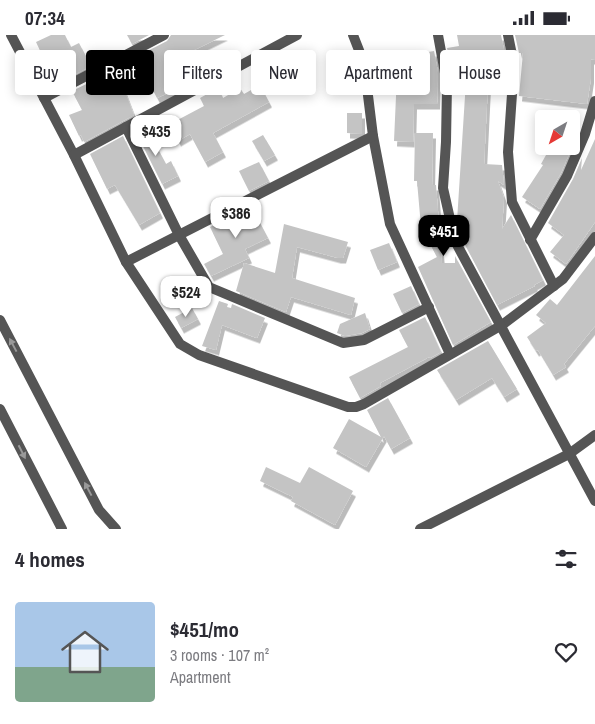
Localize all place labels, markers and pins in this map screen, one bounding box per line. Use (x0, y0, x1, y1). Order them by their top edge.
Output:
pin: $435 (126, 115, 186, 157)
pin: $386 (206, 197, 266, 239)
pin: $451 (414, 215, 474, 257)
pin: $524 (156, 275, 216, 318)

